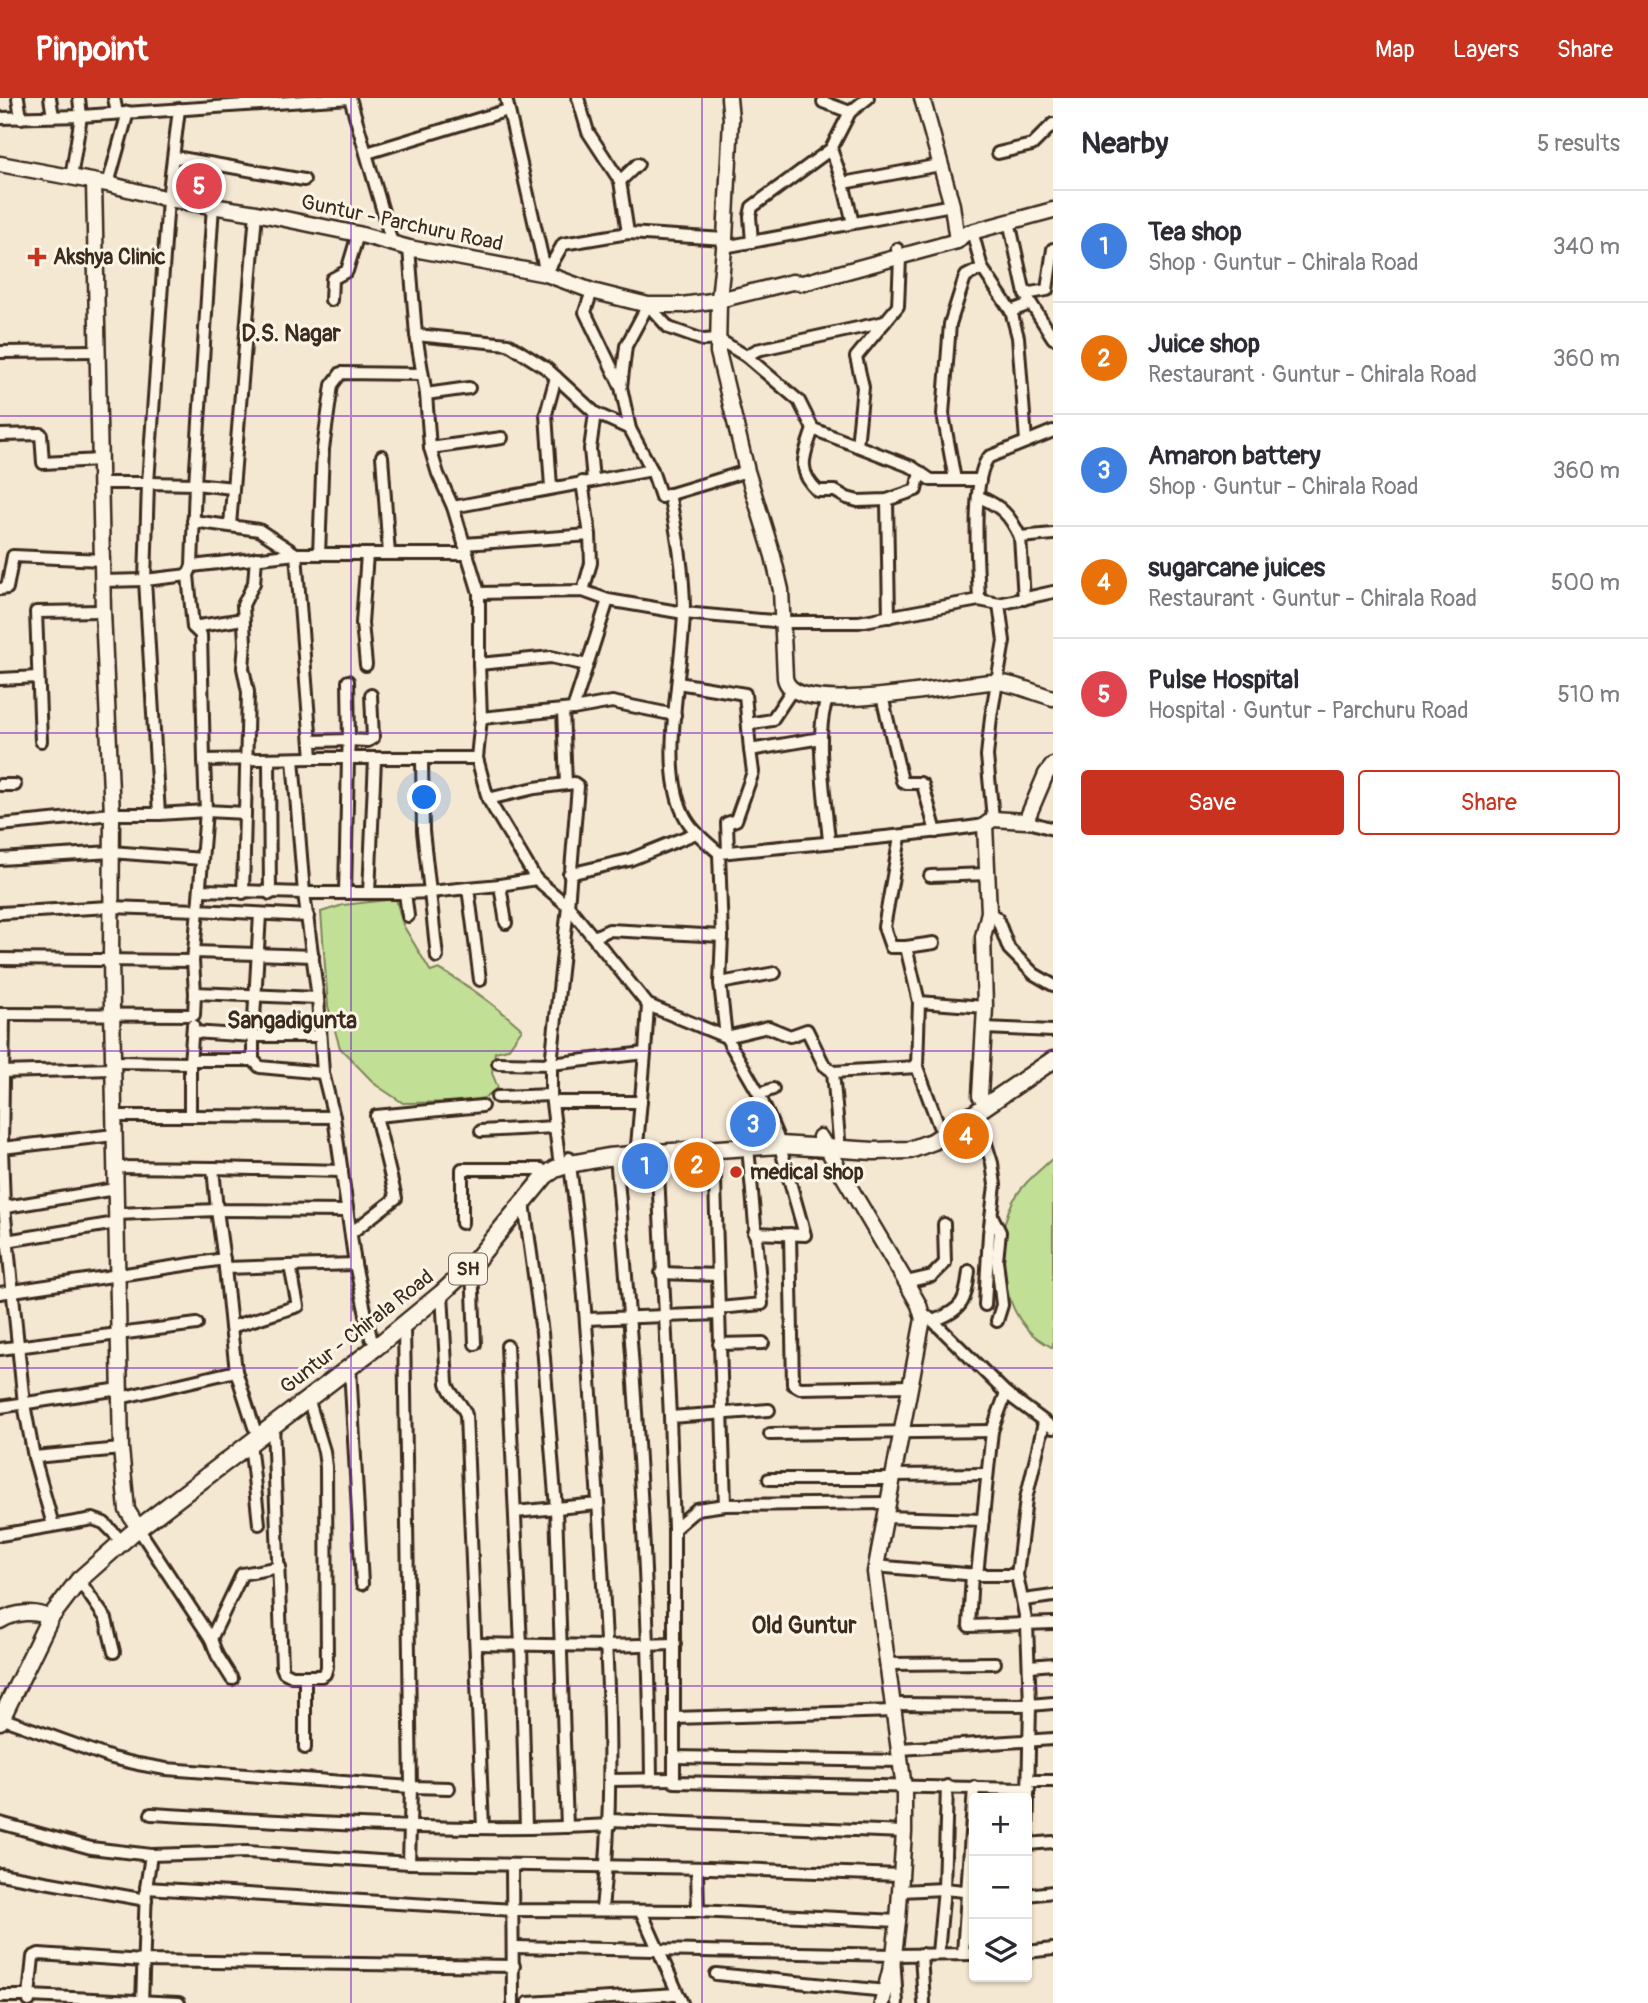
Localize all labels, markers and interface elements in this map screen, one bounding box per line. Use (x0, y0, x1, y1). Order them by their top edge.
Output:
text: Pinpoint (35, 29, 148, 70)
text: Map (1375, 35, 1415, 64)
text: Layers (1453, 35, 1519, 64)
text: Share (1557, 35, 1613, 64)
text: Nearby (1081, 125, 1168, 162)
text: 5 results (1537, 129, 1620, 158)
pin: 5 (176, 160, 222, 212)
street label: Guntur - Parchuru Road (298, 188, 506, 258)
text: Tea shop (1148, 216, 1242, 248)
text: 1 (1100, 232, 1109, 261)
text: 340 m (1553, 232, 1620, 261)
place label: Akshya Clinic (53, 244, 166, 271)
marker: Akshya Clinic (27, 247, 47, 267)
text: Shop · Guntur - Chirala Road (1148, 248, 1418, 277)
district label: D.S. Nagar (241, 319, 342, 348)
text: Juice shop (1148, 328, 1260, 360)
text: 2 (1098, 344, 1110, 373)
text: 360 m (1553, 344, 1620, 373)
text: Restaurant · Guntur - Chirala Road (1148, 360, 1477, 389)
text: Amaron battery (1148, 440, 1321, 472)
text: 3 (1098, 456, 1110, 485)
text: 360 m (1553, 456, 1620, 485)
text: Shop · Guntur - Chirala Road (1148, 472, 1418, 501)
text: sugarcane juices (1148, 552, 1325, 584)
text: 4 (1097, 568, 1111, 597)
text: 500 m (1551, 568, 1620, 597)
text: Restaurant · Guntur - Chirala Road (1148, 584, 1477, 613)
text: Pulse Hospital (1148, 664, 1299, 696)
text: 5 (1098, 680, 1110, 709)
text: 510 m (1557, 680, 1620, 709)
text: Hospital · Guntur - Parchuru Road (1148, 696, 1469, 725)
button: Save (1081, 770, 1344, 835)
button: Share (1358, 770, 1620, 835)
your location (407, 780, 441, 814)
district label: Sangadigunta (227, 1006, 357, 1035)
pin: 3 (730, 1098, 776, 1150)
pin: 4 (943, 1110, 989, 1162)
pin: 2 (674, 1139, 720, 1191)
pin: 1 (622, 1140, 668, 1192)
place label: medical shop (750, 1159, 864, 1186)
marker: medical shop (728, 1164, 744, 1180)
road number: SH (449, 1254, 487, 1284)
street label: Guntur - Chirala Road (275, 1264, 439, 1400)
district label: Old Guntur (752, 1611, 857, 1640)
map controls (969, 1793, 1032, 1982)
button: + (969, 1793, 1032, 1856)
button: − (969, 1856, 1032, 1919)
button: layers (969, 1919, 1032, 1982)

